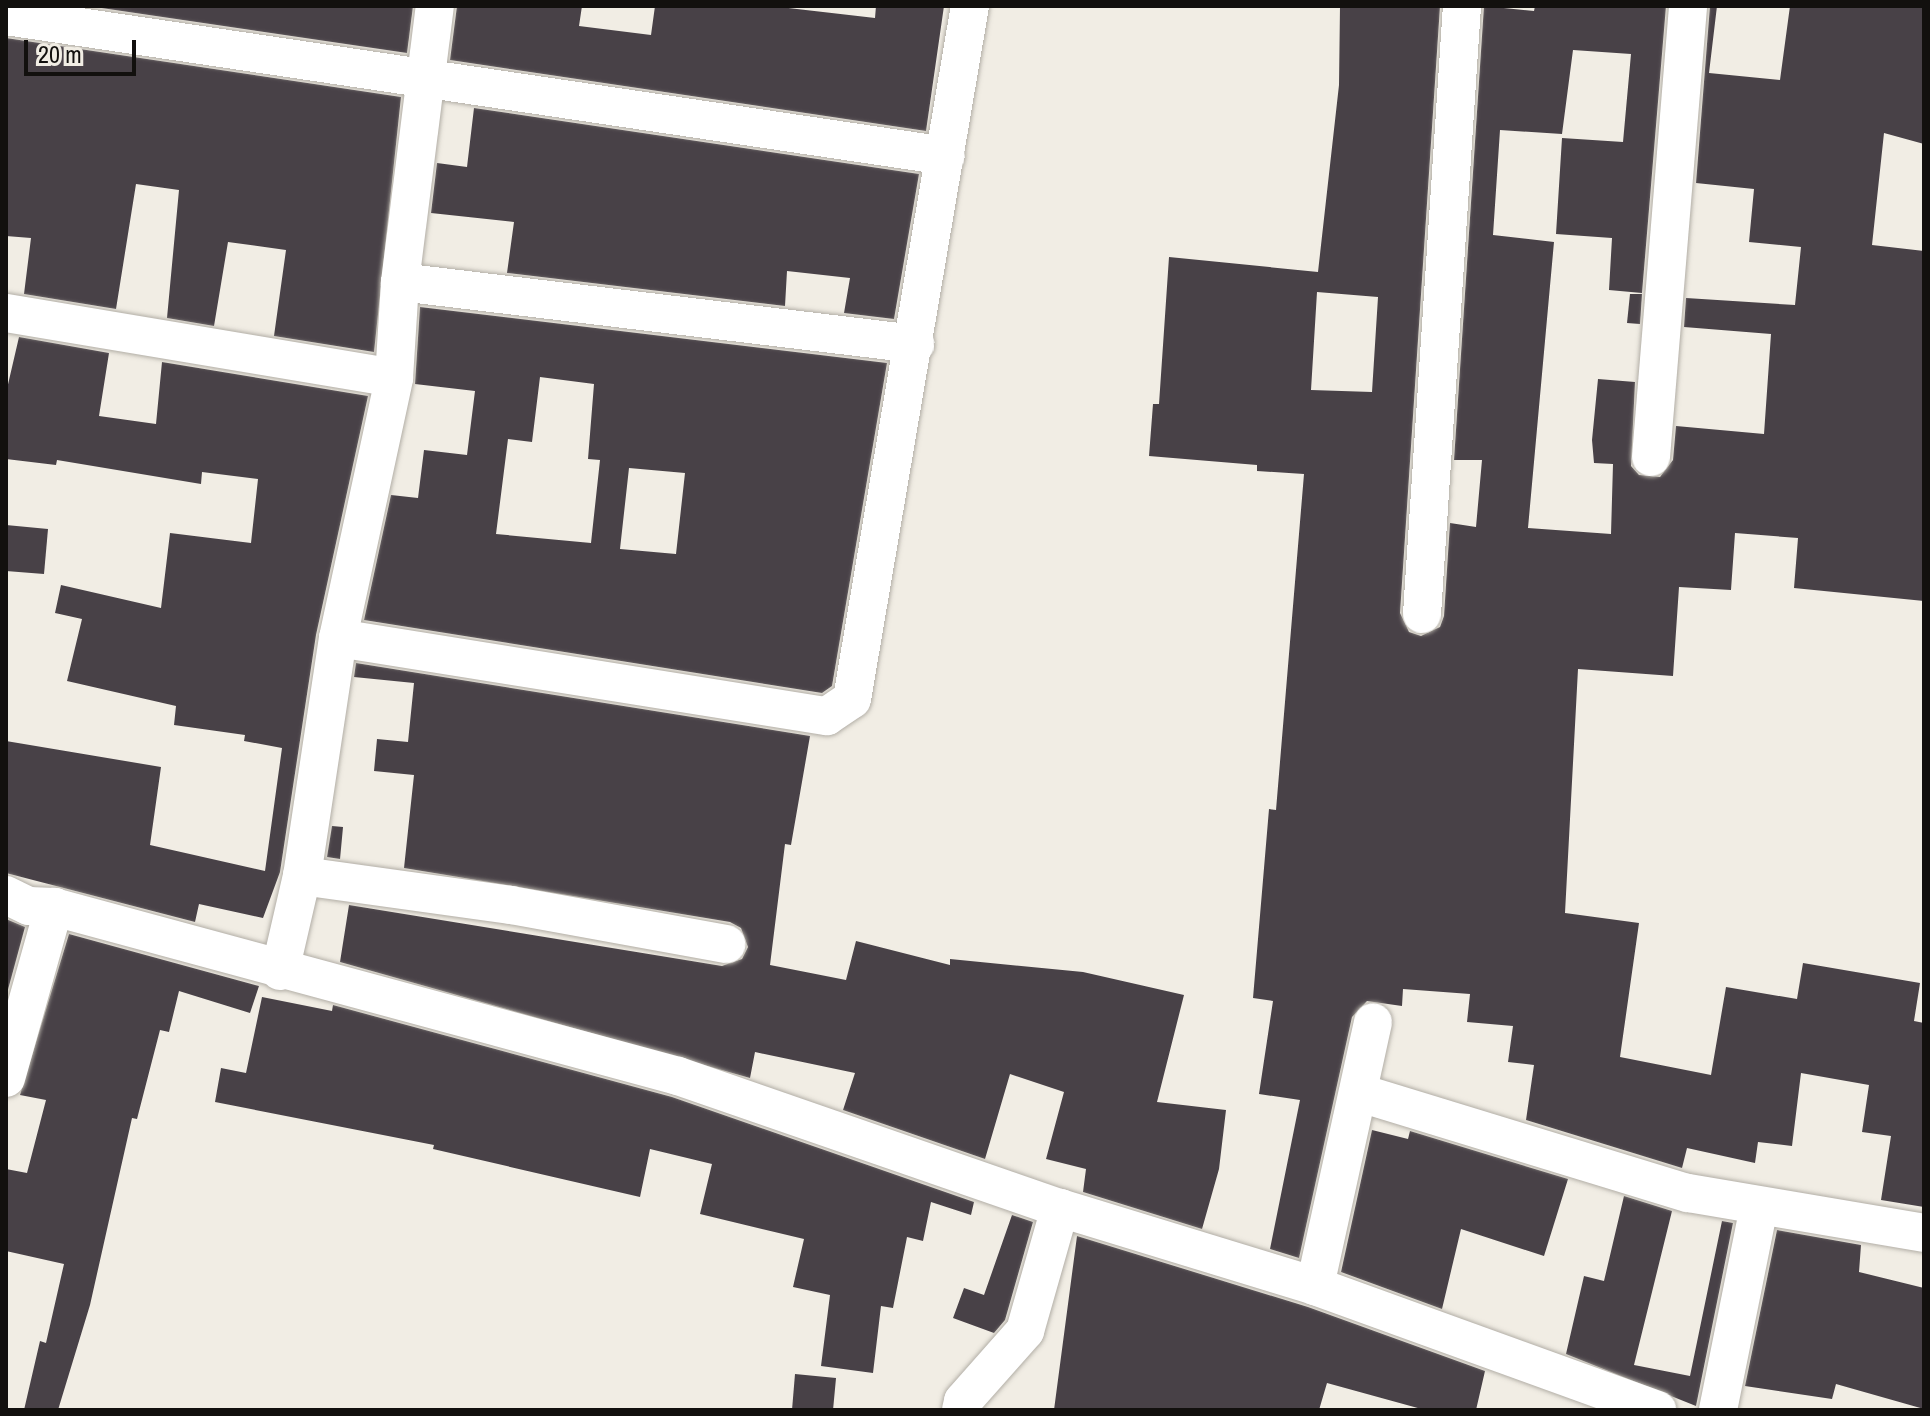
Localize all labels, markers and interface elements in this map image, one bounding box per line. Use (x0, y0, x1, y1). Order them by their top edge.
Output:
scale bar (28, 24, 140, 74)
text: 20 m (38, 38, 82, 70)

